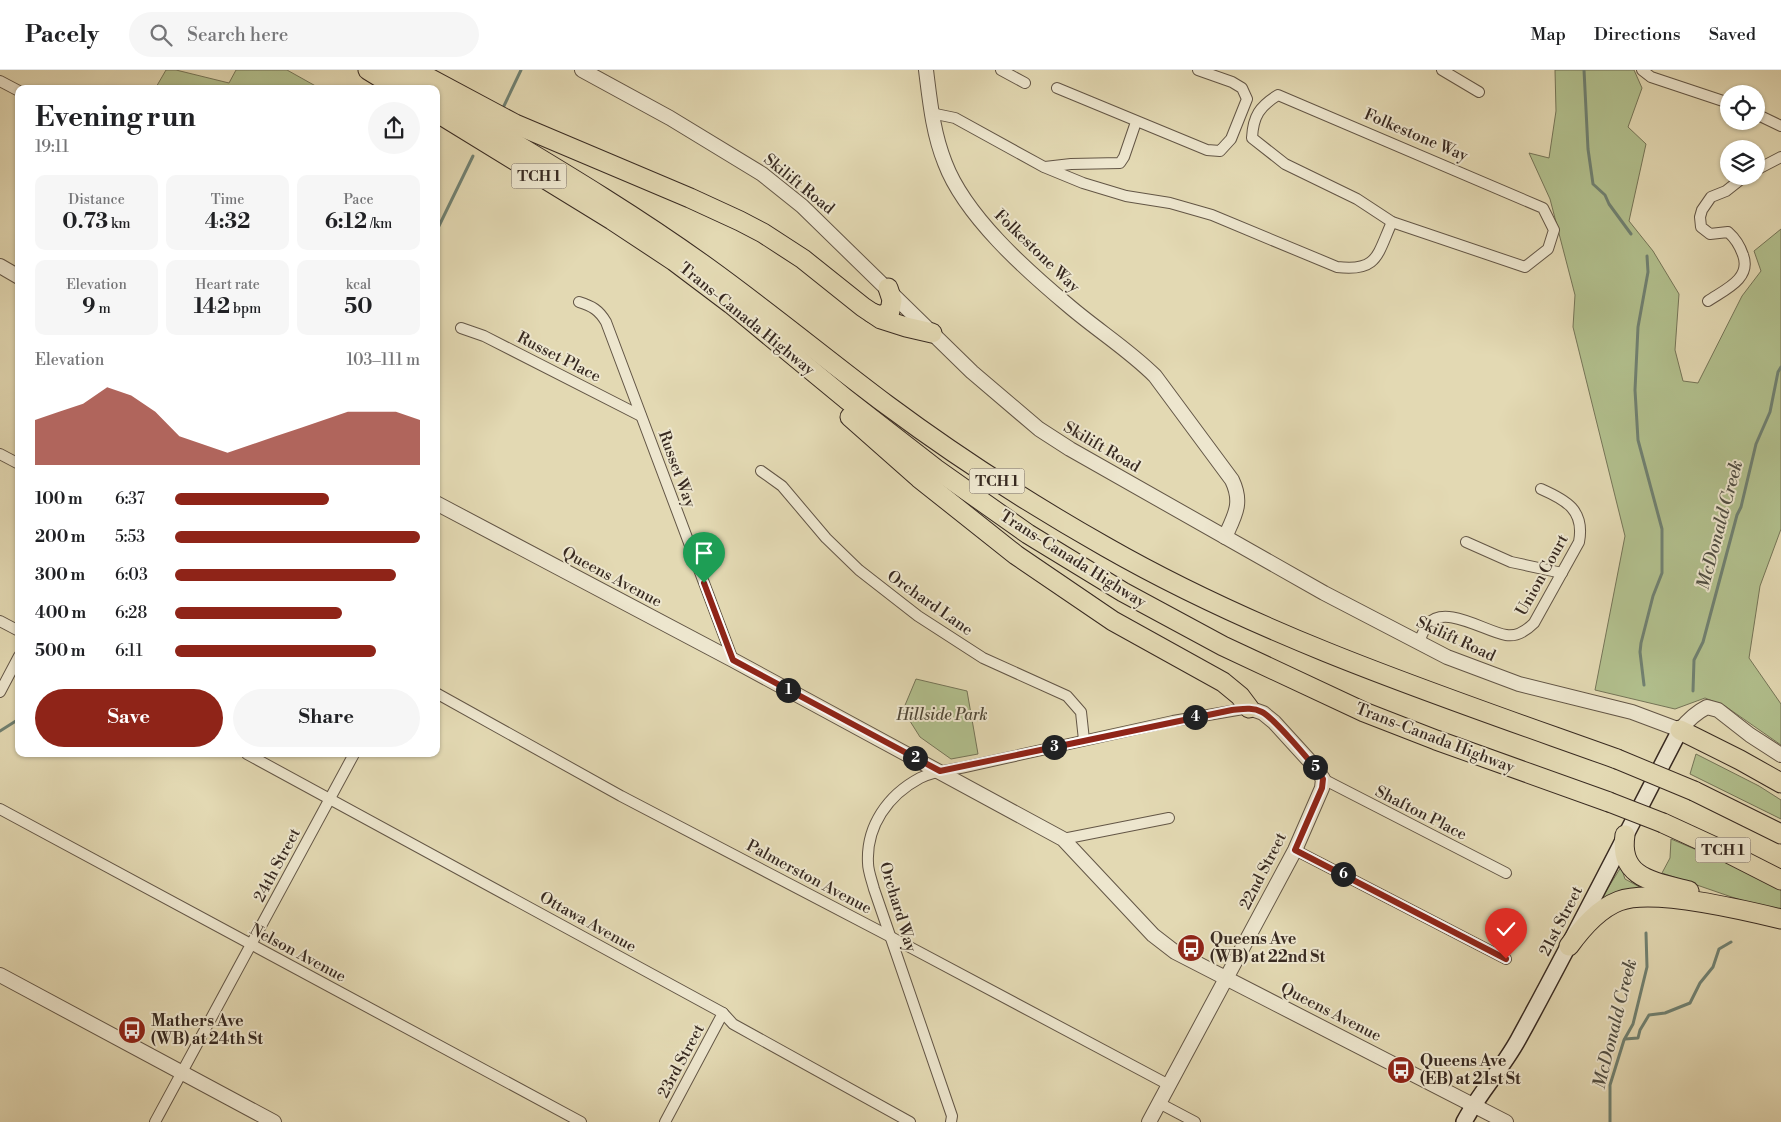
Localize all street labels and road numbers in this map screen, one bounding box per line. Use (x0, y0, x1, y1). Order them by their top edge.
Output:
street label: Folkestone Way (1361, 104, 1471, 166)
street label: Skilift Road (760, 149, 838, 219)
road number: TCH 1 (512, 164, 566, 188)
street label: Folkestone Way (990, 205, 1084, 297)
street label: Trans-Canada Highway (675, 258, 819, 380)
street label: Russet Place (514, 327, 604, 387)
street label: Skilift Road (1060, 417, 1144, 477)
street label: Russet Way (654, 428, 700, 510)
road number: TCH 1 (970, 468, 1024, 494)
street label: Trans-Canada Highway (996, 506, 1150, 612)
street label: Union Court (1511, 530, 1573, 619)
street label: Queens Avenue (559, 542, 665, 612)
street label: Orchard Lane (883, 566, 977, 640)
street label: Skilift Road (1413, 612, 1499, 666)
street label: Trans-Canada Highway (1353, 698, 1517, 778)
street label: Shafton Place (1372, 781, 1470, 845)
street label: 24th Street (249, 824, 305, 905)
street label: 22nd Street (1235, 829, 1291, 913)
street label: Palmerston Avenue (743, 836, 875, 918)
road number: TCH 1 (1696, 838, 1750, 862)
street label: Orchard Way (875, 860, 921, 955)
street label: 21st Street (1535, 882, 1587, 959)
street label: Ottawa Avenue (536, 887, 640, 957)
street label: Nelson Avenue (246, 919, 350, 987)
street label: Queens Avenue (1277, 978, 1385, 1046)
street label: 23rd Street (653, 1020, 709, 1101)

